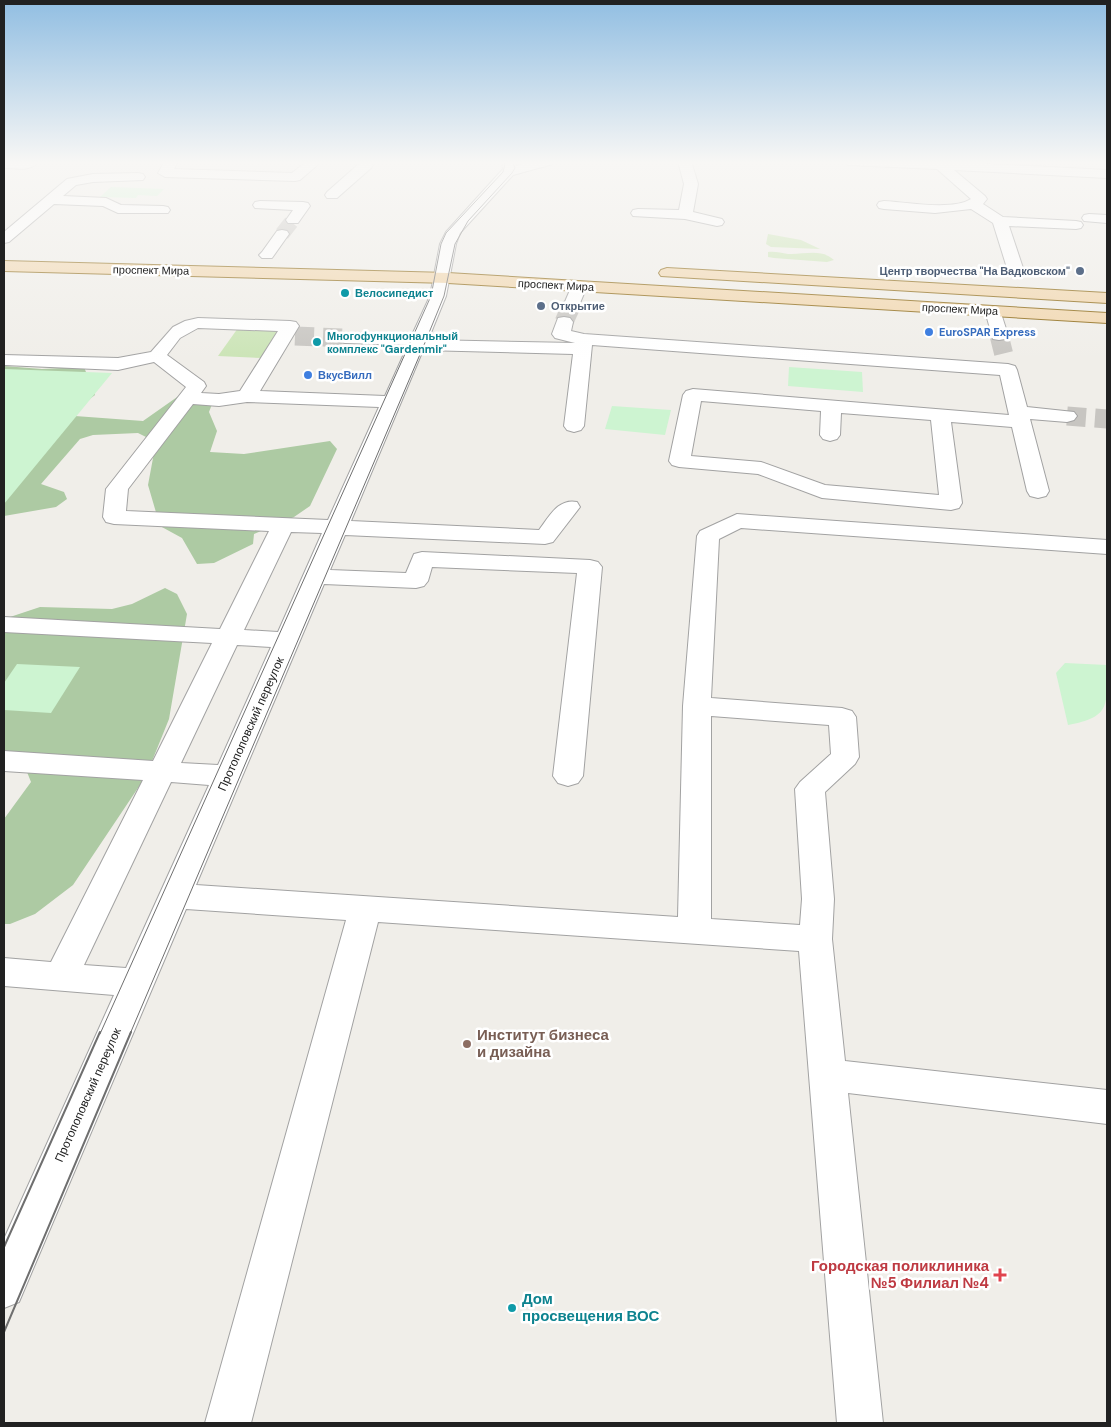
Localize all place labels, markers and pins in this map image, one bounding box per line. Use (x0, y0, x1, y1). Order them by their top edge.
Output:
place label: Центр творчества "На Вадковском" (880, 264, 1070, 278)
marker: Центр творчества "На Вадковском" (1074, 265, 1086, 277)
place label: Велосипедист (355, 286, 434, 300)
marker: Велосипедист (339, 287, 351, 299)
place label: Открытие (551, 299, 605, 313)
marker: Открытие (535, 300, 547, 312)
place label: EuroSPAR Express (939, 325, 1036, 339)
marker: EuroSPAR Express (923, 326, 935, 338)
place label: Многофункциональный комплекс "Gardenmir" (327, 329, 458, 356)
marker: Многофункциональный комплекс "Gardenmir" (311, 336, 323, 348)
place label: ВкусВилл (318, 368, 372, 382)
marker: ВкусВилл (302, 369, 314, 381)
place label: Институт бизнеса и дизайна (477, 1025, 610, 1062)
marker: Институт бизнеса и дизайна (461, 1038, 473, 1050)
place label: Городская поликлиника №5 Филиал №4 (811, 1256, 990, 1293)
marker: Городская поликлиника №5 Филиал №4 (993, 1268, 1007, 1282)
place label: Дом просвещения ВОС (522, 1289, 660, 1326)
marker: Дом просвещения ВОС (506, 1302, 518, 1314)

